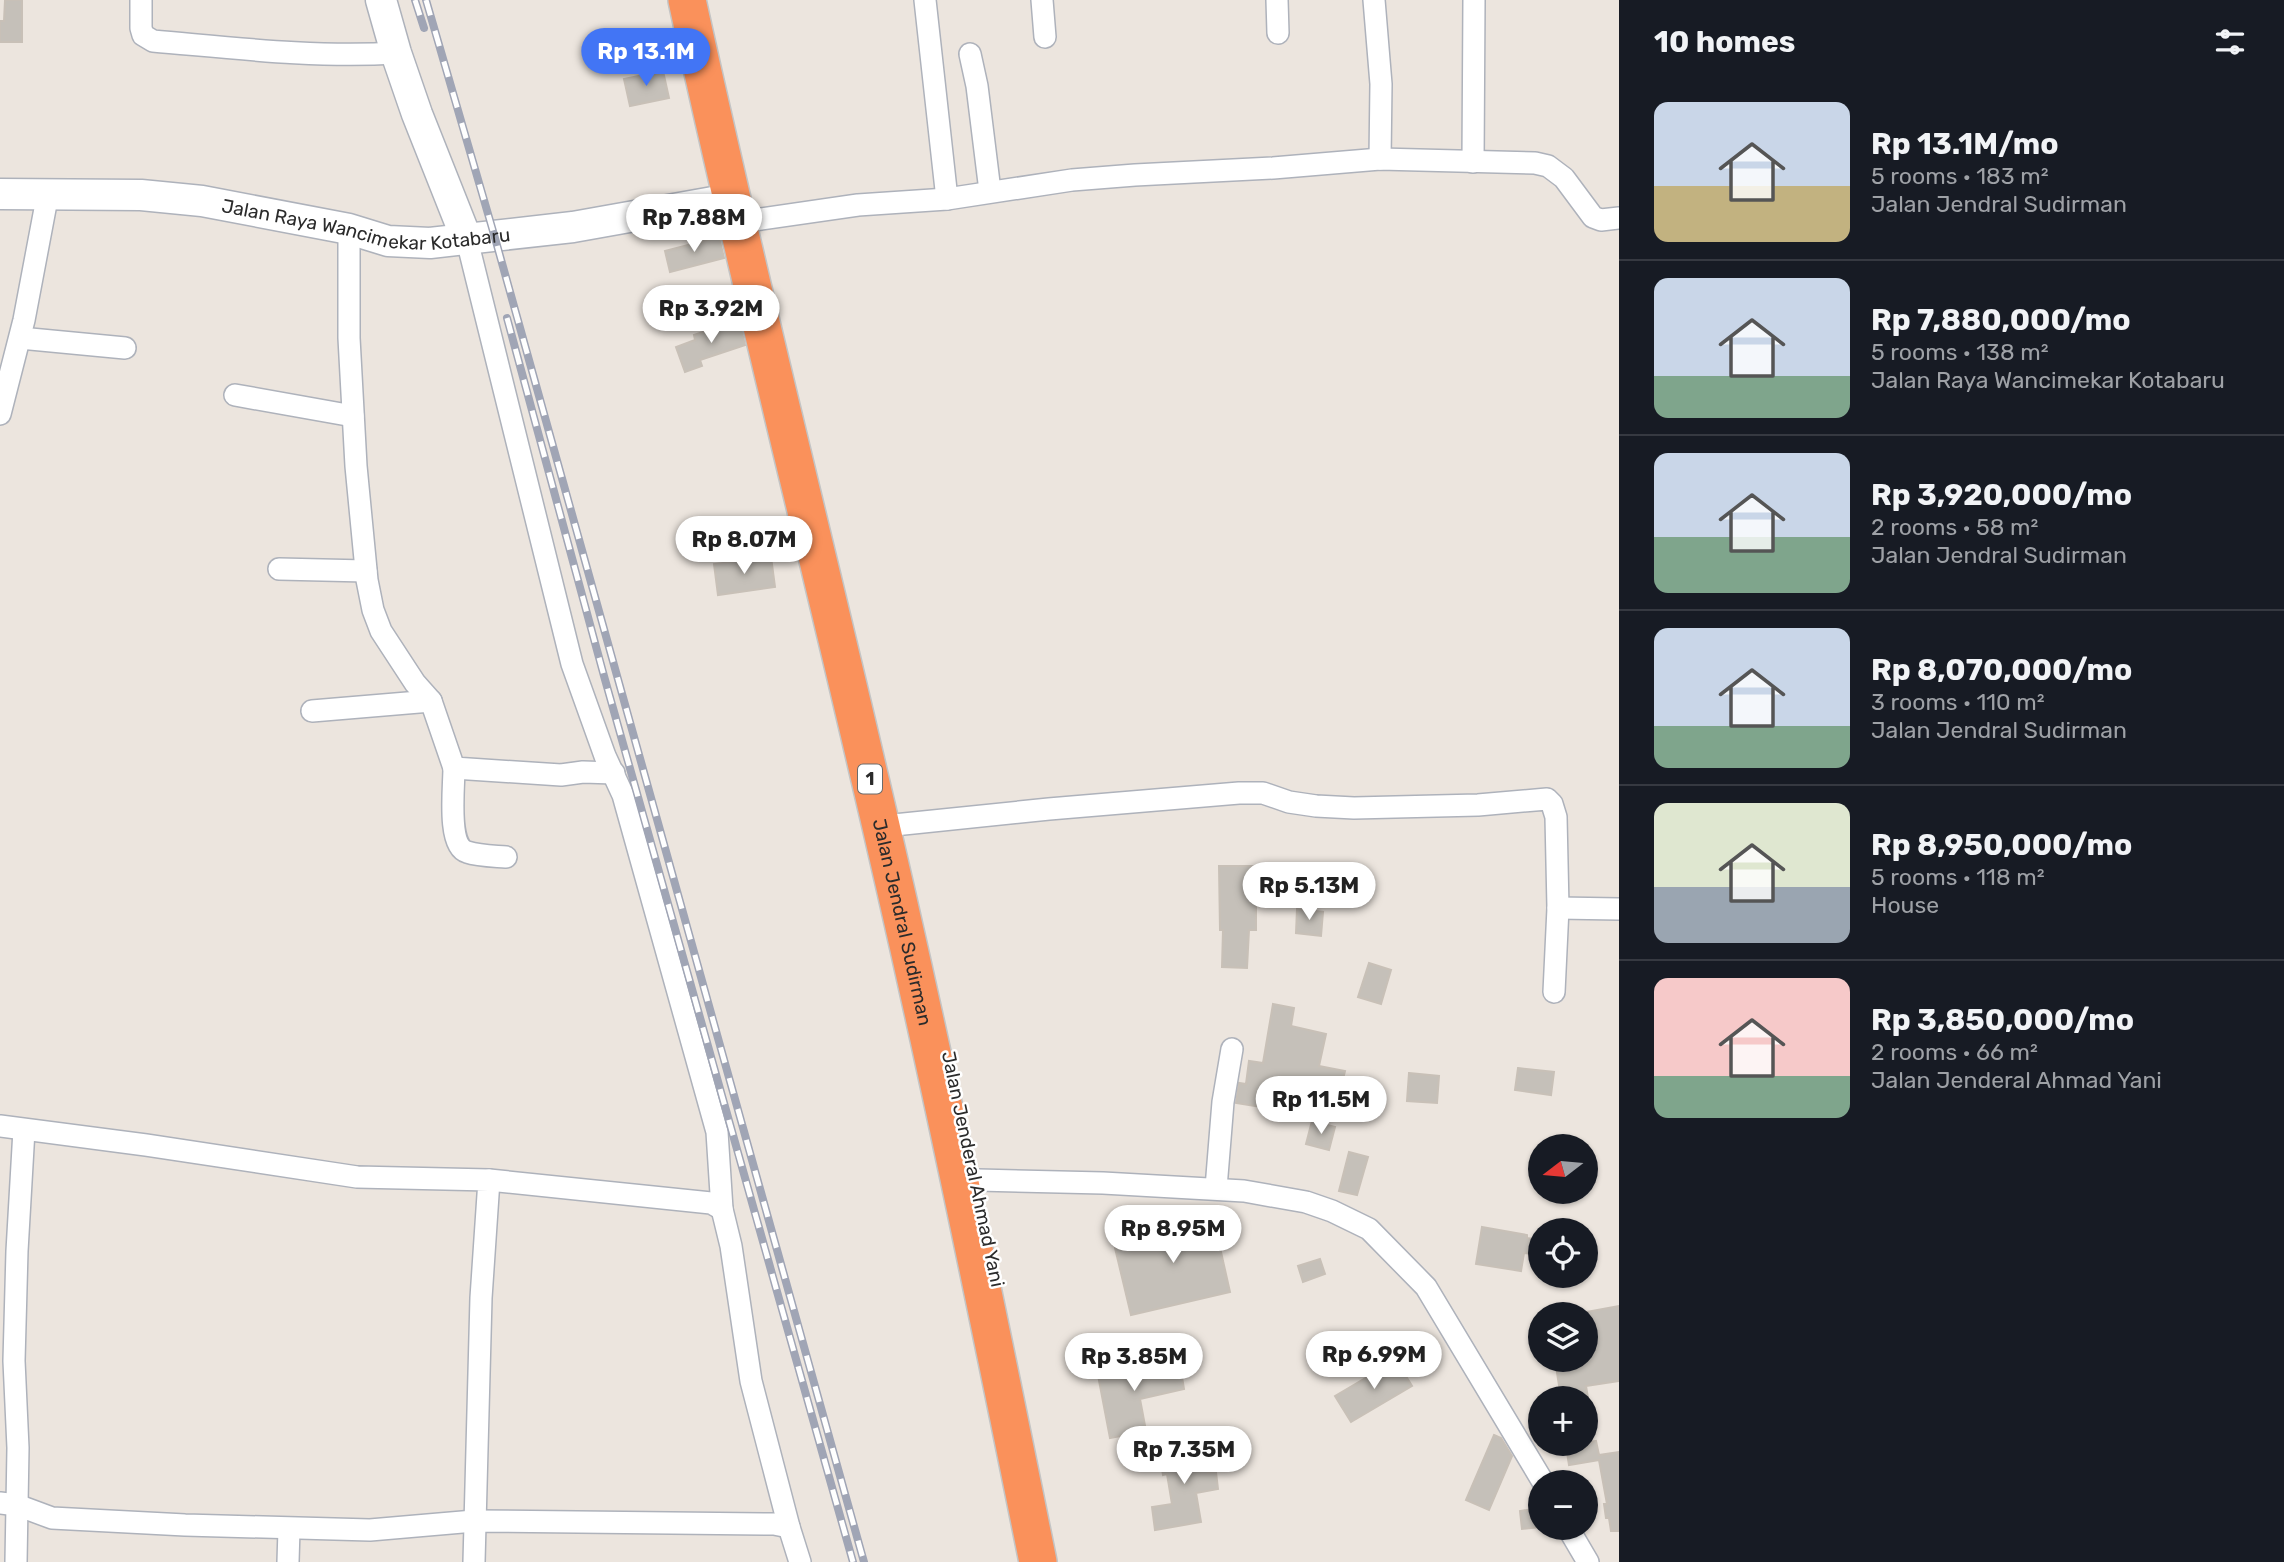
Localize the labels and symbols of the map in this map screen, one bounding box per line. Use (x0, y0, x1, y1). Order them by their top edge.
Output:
pin: Rp 13.1M (574, 28, 718, 88)
street label: Jalan Raya Wancimekar Kotabaru (220, 194, 511, 255)
pin: Rp 7.88M (622, 194, 766, 254)
pin: Rp 3.92M (639, 286, 783, 345)
pin: Rp 8.07M (672, 516, 816, 576)
road number: 1 (858, 764, 882, 794)
street label: Jalan Jendral Sudirman (868, 816, 937, 1028)
pin: Rp 5.13M (1237, 862, 1381, 922)
street label: Jalan Jenderal Ahmad Yani (937, 1049, 1009, 1289)
pin: Rp 11.5M (1249, 1076, 1393, 1136)
north arrow (1528, 1134, 1598, 1204)
pin: Rp 8.95M (1101, 1206, 1245, 1265)
pin: Rp 6.99M (1302, 1332, 1446, 1391)
pin: Rp 3.85M (1062, 1334, 1206, 1393)
pin: Rp 7.35M (1112, 1426, 1256, 1486)

